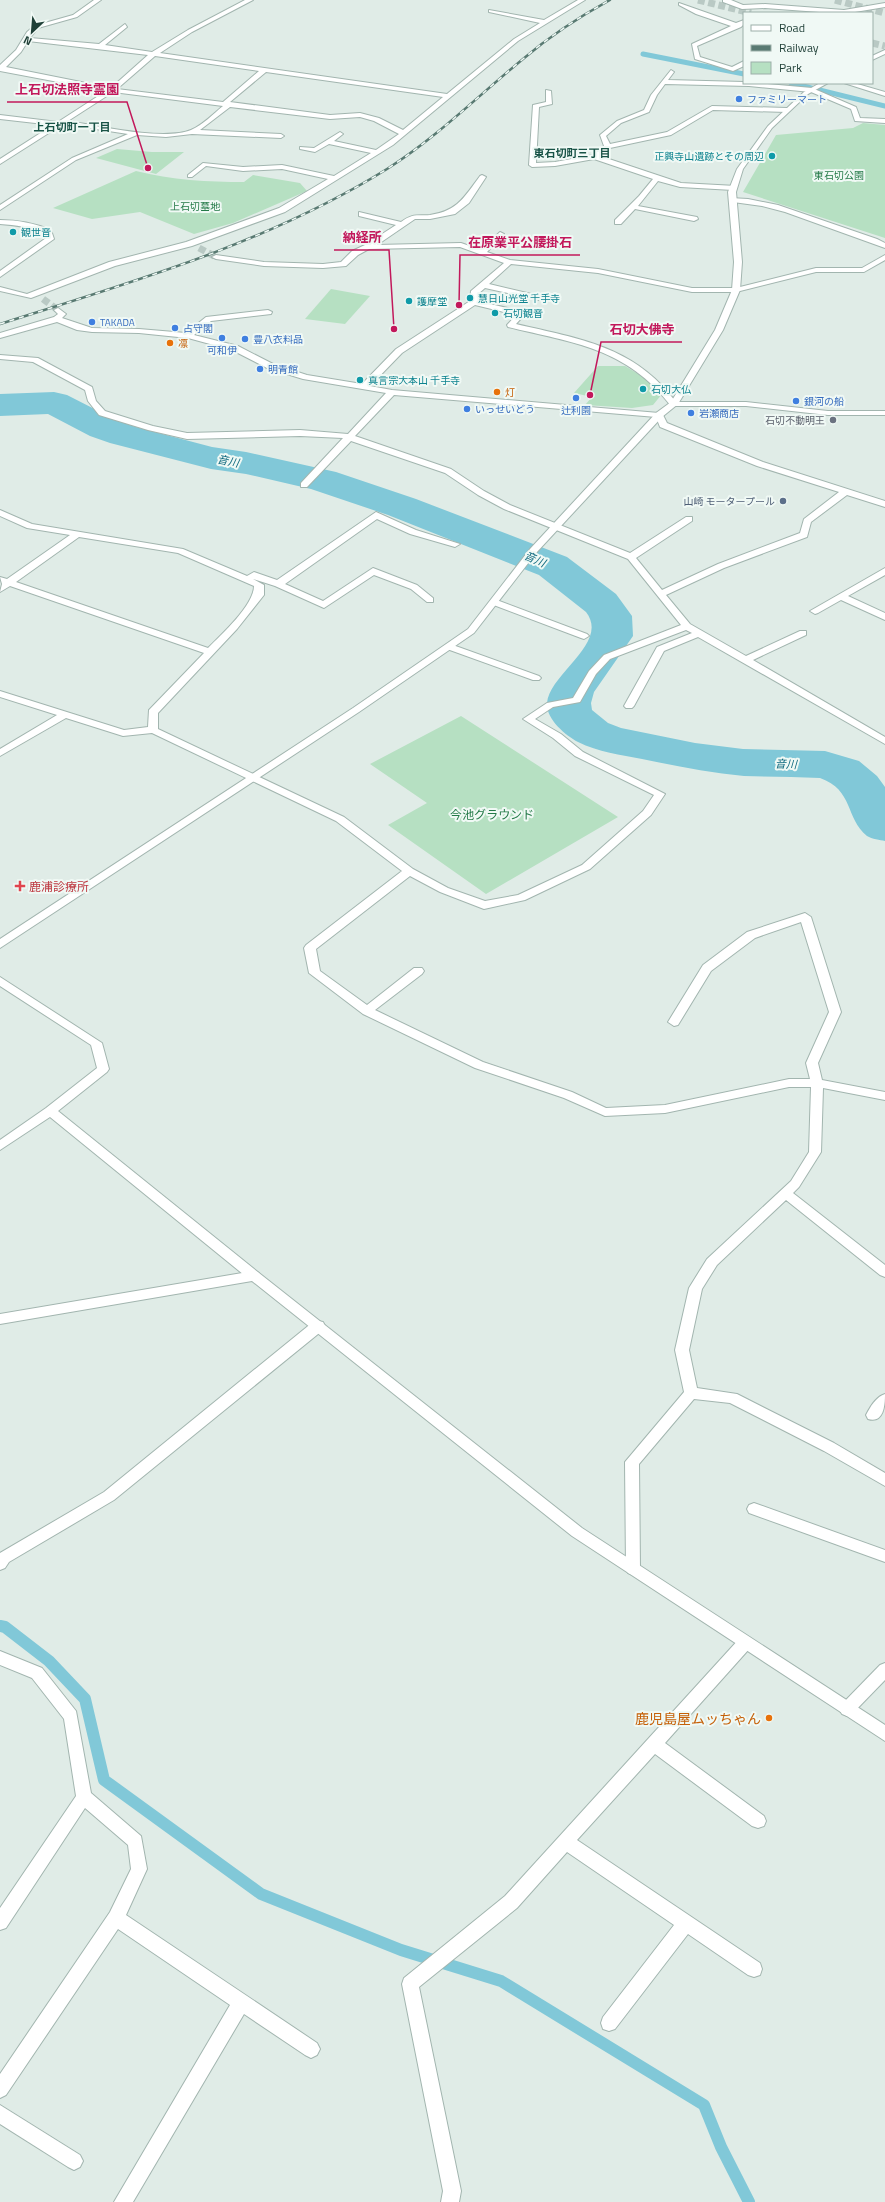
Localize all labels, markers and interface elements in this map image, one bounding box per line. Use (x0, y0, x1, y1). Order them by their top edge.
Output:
north arrow (12, 12, 52, 52)
legend (743, 12, 873, 84)
text: Road (779, 18, 805, 37)
text: N (21, 32, 35, 50)
text: Railway (779, 38, 819, 57)
text: Park (779, 58, 802, 77)
callout: 上石切法照寺霊園 (7, 77, 127, 102)
text: 上石切法照寺霊園 (15, 79, 119, 99)
place label: ファミリーマート (747, 92, 827, 107)
marker: ファミリーマート (734, 94, 744, 104)
district label: 上石切町一丁目 (34, 119, 111, 135)
district label: 東石切町三丁目 (534, 145, 611, 161)
place label: 正興寺山遺跡とその周辺 (654, 149, 764, 164)
marker: 正興寺山遺跡とその周辺 (767, 151, 777, 161)
park label: 東石切公園 (814, 168, 864, 183)
park label: 上石切墓地 (170, 199, 221, 214)
place label: 観世音 (21, 225, 51, 240)
callout: 納経所 (334, 225, 389, 250)
marker: 観世音 (8, 227, 18, 237)
text: 納経所 (342, 227, 382, 247)
callout: 在原業平公腰掛石 (460, 230, 580, 255)
text: 在原業平公腰掛石 (468, 232, 572, 252)
place label: 慧日山光堂 千手寺 (478, 291, 560, 306)
marker: 慧日山光堂 千手寺 (465, 293, 475, 303)
place label: 護摩堂 (417, 294, 447, 309)
marker: 護摩堂 (404, 296, 414, 306)
place label: 石切観音 (503, 306, 543, 321)
marker: 石切観音 (490, 308, 500, 318)
place label: TAKADA (100, 315, 135, 330)
marker: TAKADA (87, 317, 97, 327)
callout: 石切大佛寺 (601, 317, 682, 342)
text: 石切大佛寺 (609, 319, 675, 339)
place label: 占守閣 (183, 321, 213, 336)
marker: 占守閣 (170, 323, 180, 333)
place label: 豊八衣料品 (253, 332, 303, 347)
marker: 可和伊 (217, 333, 227, 343)
marker: 豊八衣料品 (240, 334, 250, 344)
place label: 凛 (178, 336, 188, 351)
marker: 凛 (165, 338, 175, 348)
place label: 可和伊 (207, 343, 237, 358)
place label: 明青館 (268, 362, 298, 377)
marker: 明青館 (255, 364, 265, 374)
place label: 真言宗大本山 千手寺 (368, 373, 460, 388)
marker: 真言宗大本山 千手寺 (355, 375, 365, 385)
place label: 石切大仏 (651, 382, 691, 397)
marker: 石切大仏 (638, 384, 648, 394)
place label: 灯 (505, 385, 515, 400)
marker: 灯 (492, 387, 502, 397)
marker: 辻利園 (571, 393, 581, 403)
place label: 銀河の船 (804, 394, 844, 409)
marker: 銀河の船 (791, 396, 801, 406)
place label: いっせいどう (475, 402, 535, 417)
place label: 辻利園 (561, 403, 591, 418)
marker: いっせいどう (462, 404, 472, 414)
place label: 岩瀬商店 (699, 406, 739, 421)
marker: 岩瀬商店 (686, 408, 696, 418)
place label: 石切不動明王 (765, 413, 825, 428)
marker: 石切不動明王 (828, 415, 838, 425)
water label: 音川 (216, 451, 241, 471)
place label: 山崎 モータープール (683, 494, 775, 509)
marker: 山崎 モータープール (778, 496, 788, 506)
water label: 音川 (522, 547, 549, 571)
water label: 音川 (775, 756, 798, 772)
park label: 今池グラウンド (450, 805, 534, 824)
place label: 鹿浦診療所 (29, 877, 89, 896)
marker: 鹿浦診療所 (14, 880, 26, 892)
place label: 鹿児島屋ムッちゃん (635, 1708, 761, 1729)
marker: 鹿児島屋ムッちゃん (764, 1713, 774, 1723)

